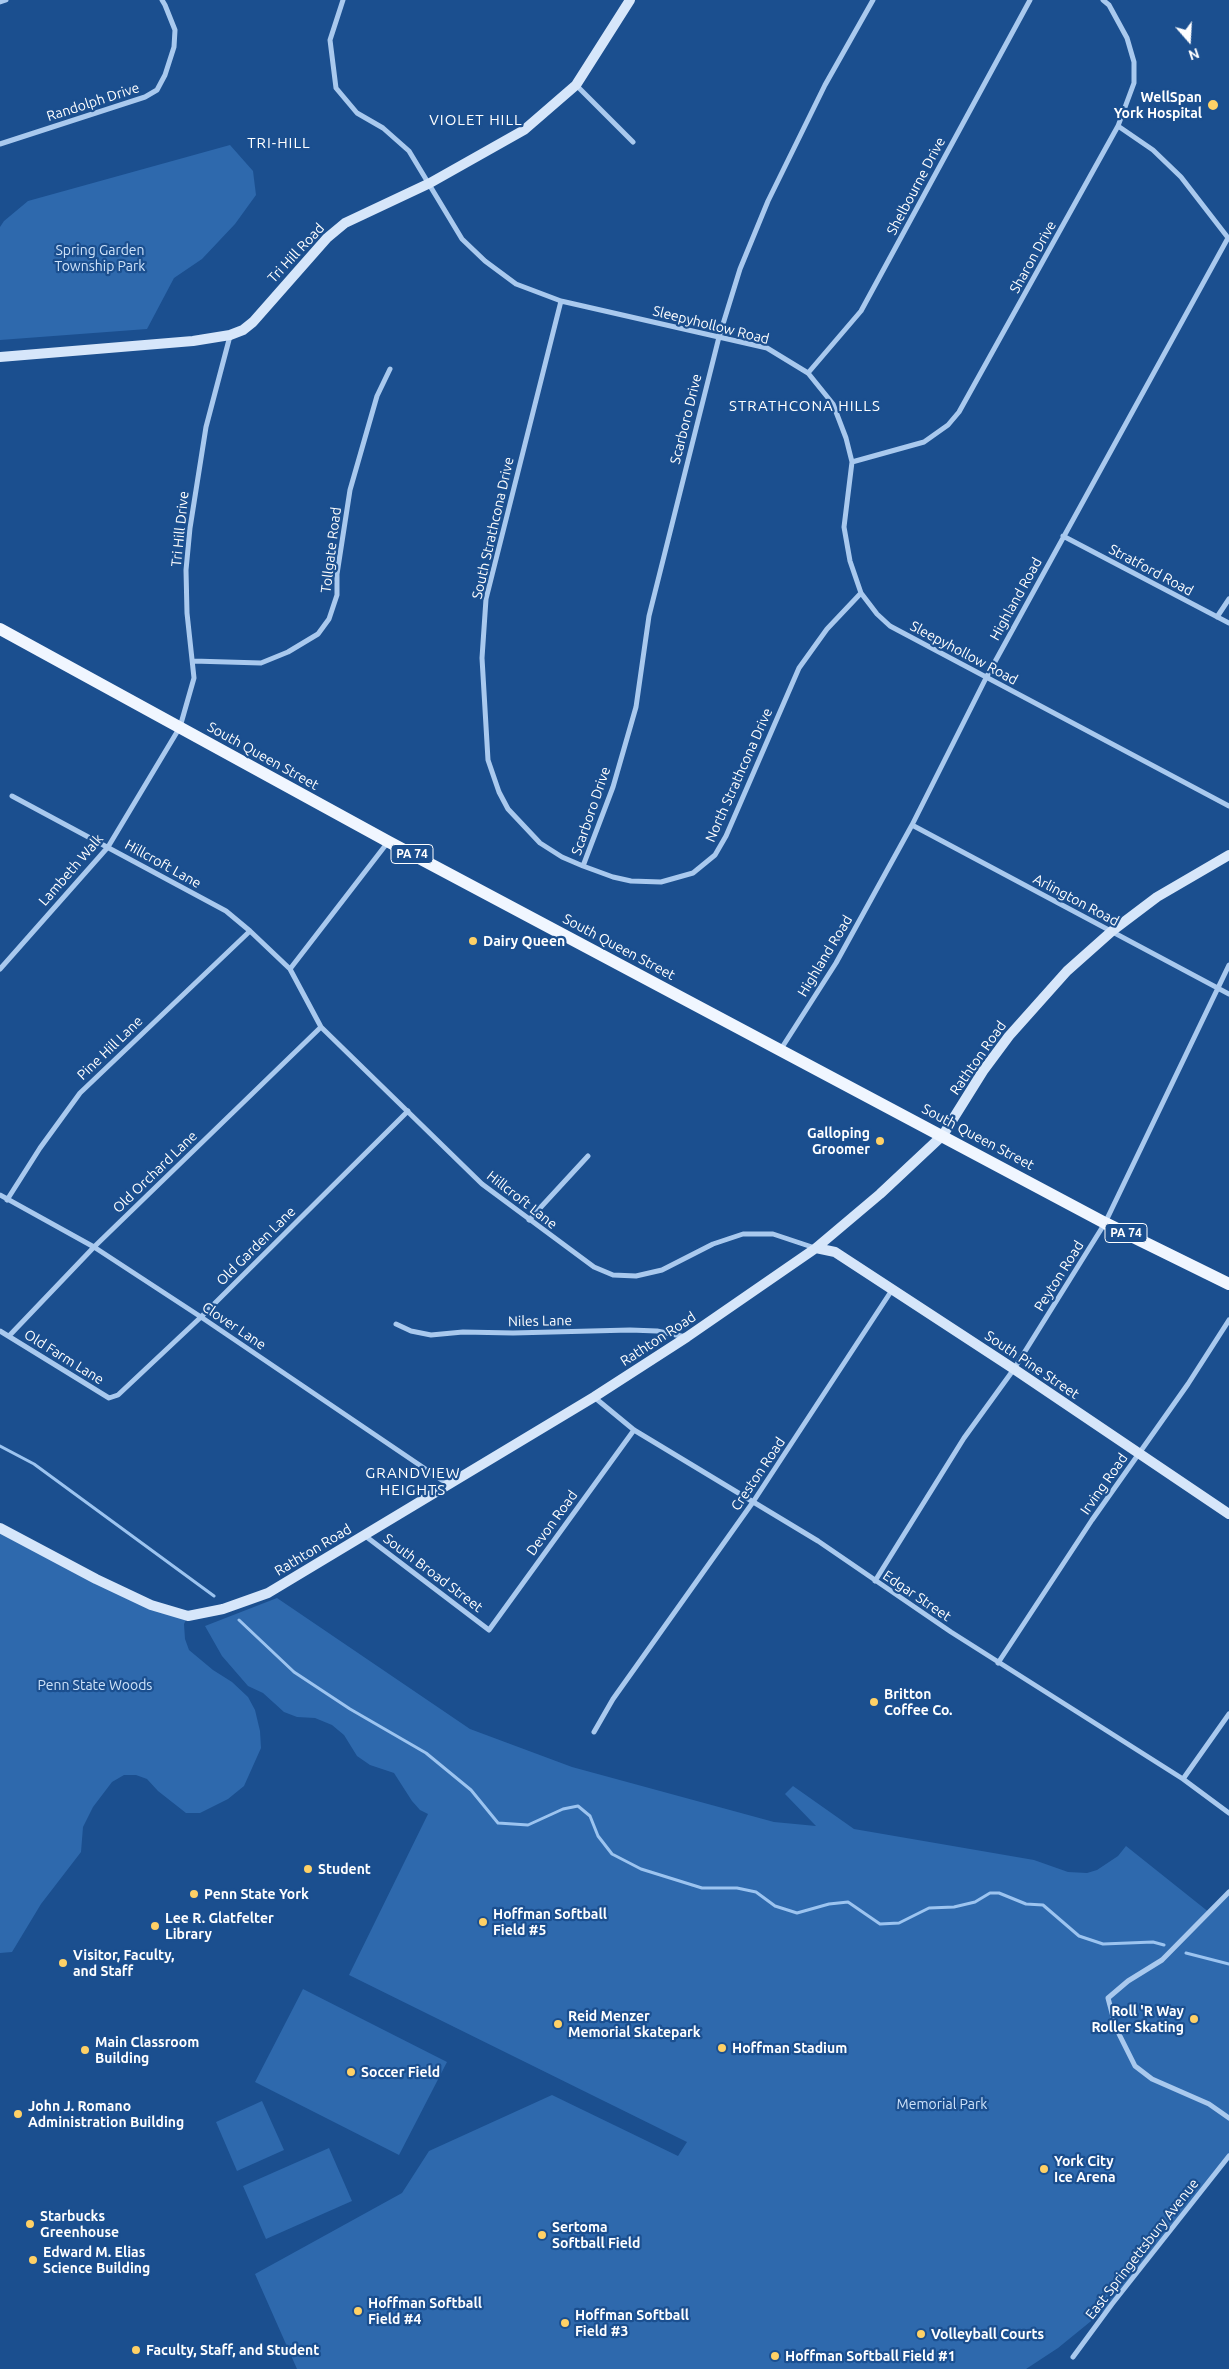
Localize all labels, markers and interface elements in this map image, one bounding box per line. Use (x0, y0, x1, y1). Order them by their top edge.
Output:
north arrow (1164, 15, 1214, 65)
text: N (1186, 45, 1201, 63)
street label: Randolph Drive (45, 79, 141, 125)
place label: WellSpan York Hospital (1114, 89, 1202, 121)
marker: WellSpan York Hospital (1206, 98, 1220, 112)
district label: VIOLET HILL (428, 111, 524, 129)
district label: TRI-HILL (246, 134, 312, 152)
street label: Shelbourne Drive (883, 134, 949, 238)
street label: Sharon Drive (1006, 218, 1060, 296)
street label: Tri Hill Road (264, 220, 328, 286)
park label: Spring Garden Township Park (55, 242, 145, 274)
street label: Sleepyhollow Road (651, 302, 771, 348)
street label: Scarboro Drive (667, 372, 705, 466)
district label: STRATHCONA HILLS (727, 397, 883, 415)
street label: South Strathcona Drive (468, 455, 518, 601)
street label: Tri Hill Drive (168, 490, 192, 568)
street label: Tollgate Road (317, 506, 345, 594)
street label: Stratford Road (1106, 541, 1196, 599)
street label: Highland Road (986, 555, 1046, 643)
street label: Sleepyhollow Road (907, 618, 1021, 688)
street label: North Strathcona Drive (702, 705, 776, 845)
street label: South Queen Street (204, 718, 322, 794)
street label: Scarboro Drive (568, 765, 614, 857)
street label: Lambeth Walk (35, 831, 107, 909)
street label: Hillcroft Lane (122, 836, 204, 892)
road number: PA 74 (391, 844, 433, 864)
street label: Arlington Road (1030, 870, 1122, 930)
street label: South Queen Street (560, 910, 678, 984)
street label: Highland Road (794, 912, 856, 1000)
place label: Dairy Queen (483, 933, 565, 949)
marker: Dairy Queen (467, 935, 479, 947)
street label: Pine Hill Lane (74, 1013, 146, 1083)
street label: Rathton Road (946, 1018, 1010, 1098)
street label: South Queen Street (919, 1100, 1037, 1174)
place label: Galloping Groomer (807, 1125, 870, 1158)
street label: Old Orchard Lane (109, 1128, 201, 1216)
marker: Galloping Groomer (874, 1135, 886, 1147)
street label: Hillcroft Lane (484, 1167, 560, 1233)
street label: Old Garden Lane (213, 1203, 299, 1289)
road number: PA 74 (1105, 1224, 1147, 1242)
street label: Peyton Road (1031, 1238, 1087, 1314)
street label: Clover Lane (199, 1298, 269, 1354)
street label: Rathton Road (617, 1308, 699, 1370)
street label: Niles Lane (508, 1312, 572, 1330)
street label: Old Farm Lane (21, 1326, 107, 1388)
street label: South Pine Street (982, 1327, 1082, 1403)
street label: Creston Road (727, 1434, 789, 1514)
street label: Irving Road (1077, 1450, 1131, 1518)
district label: GRANDVIEW HEIGHTS (364, 1464, 462, 1499)
street label: Devon Road (523, 1487, 581, 1559)
street label: Rathton Road (272, 1521, 354, 1579)
street label: South Broad Street (380, 1530, 486, 1616)
street label: Edgar Street (880, 1567, 954, 1625)
park label: Penn State Woods (38, 1677, 152, 1693)
place label: Britton Coffee Co. (884, 1686, 953, 1718)
marker: Britton Coffee Co. (868, 1696, 880, 1708)
place label: Student (318, 1861, 371, 1877)
marker: Student (302, 1863, 314, 1875)
place label: Penn State York (204, 1886, 309, 1902)
marker: Penn State York (188, 1888, 200, 1900)
place label: Hoffman Softball Field #5 (493, 1906, 607, 1938)
place label: Lee R. Glatfelter Library (165, 1910, 274, 1942)
marker: Hoffman Softball Field #5 (477, 1916, 489, 1928)
marker: Lee R. Glatfelter Library (149, 1920, 161, 1932)
place label: Visitor, Faculty, and Staff (73, 1947, 174, 1980)
marker: Visitor, Faculty, and Staff (57, 1957, 69, 1969)
place label: Roll 'R Way Roller Skating (1091, 2003, 1184, 2035)
place label: Reid Menzer Memorial Skatepark (568, 2008, 701, 2040)
marker: Roll 'R Way Roller Skating (1188, 2013, 1200, 2025)
marker: Reid Menzer Memorial Skatepark (552, 2018, 564, 2030)
place label: Main Classroom Building (95, 2034, 199, 2066)
place label: Hoffman Stadium (732, 2040, 847, 2056)
marker: Hoffman Stadium (716, 2042, 728, 2054)
marker: Main Classroom Building (79, 2044, 91, 2056)
place label: Soccer Field (361, 2064, 440, 2080)
marker: Soccer Field (345, 2066, 357, 2078)
park label: Memorial Park (897, 2096, 987, 2112)
place label: John J. Romano Administration Building (28, 2098, 184, 2130)
marker: John J. Romano Administration Building (12, 2108, 24, 2120)
place label: York City Ice Arena (1054, 2153, 1116, 2186)
marker: York City Ice Arena (1038, 2163, 1050, 2175)
street label: East Springettsbury Avenue (1082, 2175, 1202, 2323)
place label: Starbucks Greenhouse (40, 2208, 119, 2240)
marker: Starbucks Greenhouse (24, 2218, 36, 2230)
place label: Sertoma Softball Field (552, 2219, 640, 2252)
marker: Sertoma Softball Field (536, 2229, 548, 2241)
place label: Edward M. Elias Science Building (43, 2244, 150, 2276)
marker: Edward M. Elias Science Building (27, 2254, 39, 2266)
place label: Hoffman Softball Field #4 (368, 2295, 482, 2328)
marker: Hoffman Softball Field #4 (352, 2305, 364, 2317)
place label: Hoffman Softball Field #3 (575, 2307, 689, 2340)
marker: Hoffman Softball Field #3 (559, 2317, 571, 2329)
place label: Volleyball Courts (931, 2326, 1044, 2342)
marker: Volleyball Courts (915, 2328, 927, 2340)
place label: Faculty, Staff, and Student (146, 2342, 319, 2358)
marker: Faculty, Staff, and Student (130, 2344, 142, 2356)
place label: Hoffman Softball Field #1 (785, 2348, 956, 2364)
marker: Hoffman Softball Field #1 (769, 2350, 781, 2362)

